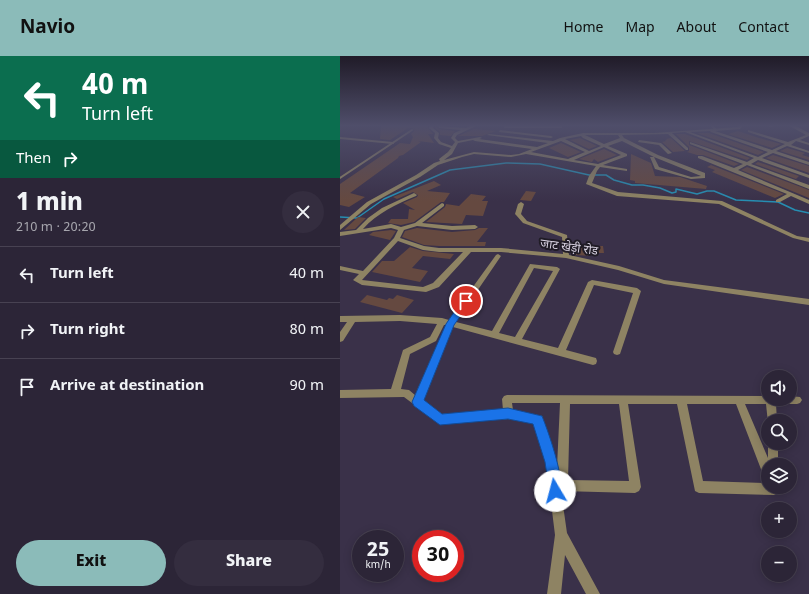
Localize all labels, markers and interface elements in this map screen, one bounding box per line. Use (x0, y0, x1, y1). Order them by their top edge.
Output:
text: Navio (20, 16, 75, 41)
text: Home (564, 19, 603, 38)
text: Map (625, 19, 655, 38)
text: About (677, 19, 716, 38)
text: Contact (738, 19, 789, 38)
text: 40 m (82, 69, 148, 105)
icon: left (16, 72, 68, 124)
text: Turn left (82, 104, 153, 127)
icon: right (59, 148, 81, 170)
text: Then (16, 150, 51, 169)
text: 1 min (16, 188, 83, 220)
button: close (282, 191, 324, 233)
text: 210 m · 20:20 (16, 219, 96, 236)
street label: जाट खेड़ी रोड (539, 235, 600, 260)
icon: left (16, 264, 38, 286)
text: Turn left (50, 265, 114, 284)
text: 40 m (290, 265, 324, 284)
pin (449, 284, 483, 318)
icon: arrive (455, 290, 477, 312)
icon: right (16, 320, 38, 342)
text: Turn right (50, 321, 125, 340)
text: 80 m (290, 321, 324, 340)
map controls (761, 370, 797, 582)
button: sound (761, 370, 797, 406)
icon: arrive (16, 376, 38, 398)
text: Arrive at destination (50, 377, 204, 396)
text: 90 m (290, 377, 324, 396)
button: search (761, 414, 797, 450)
button: layers (761, 458, 797, 494)
position arrow (534, 470, 576, 512)
button: + (761, 502, 797, 538)
speed limit sign: 30 (412, 530, 464, 582)
text: 25 (367, 538, 389, 564)
button: Exit (16, 540, 166, 586)
button: Share (174, 540, 324, 586)
button: − (761, 546, 797, 582)
text: km/h (365, 559, 391, 572)

